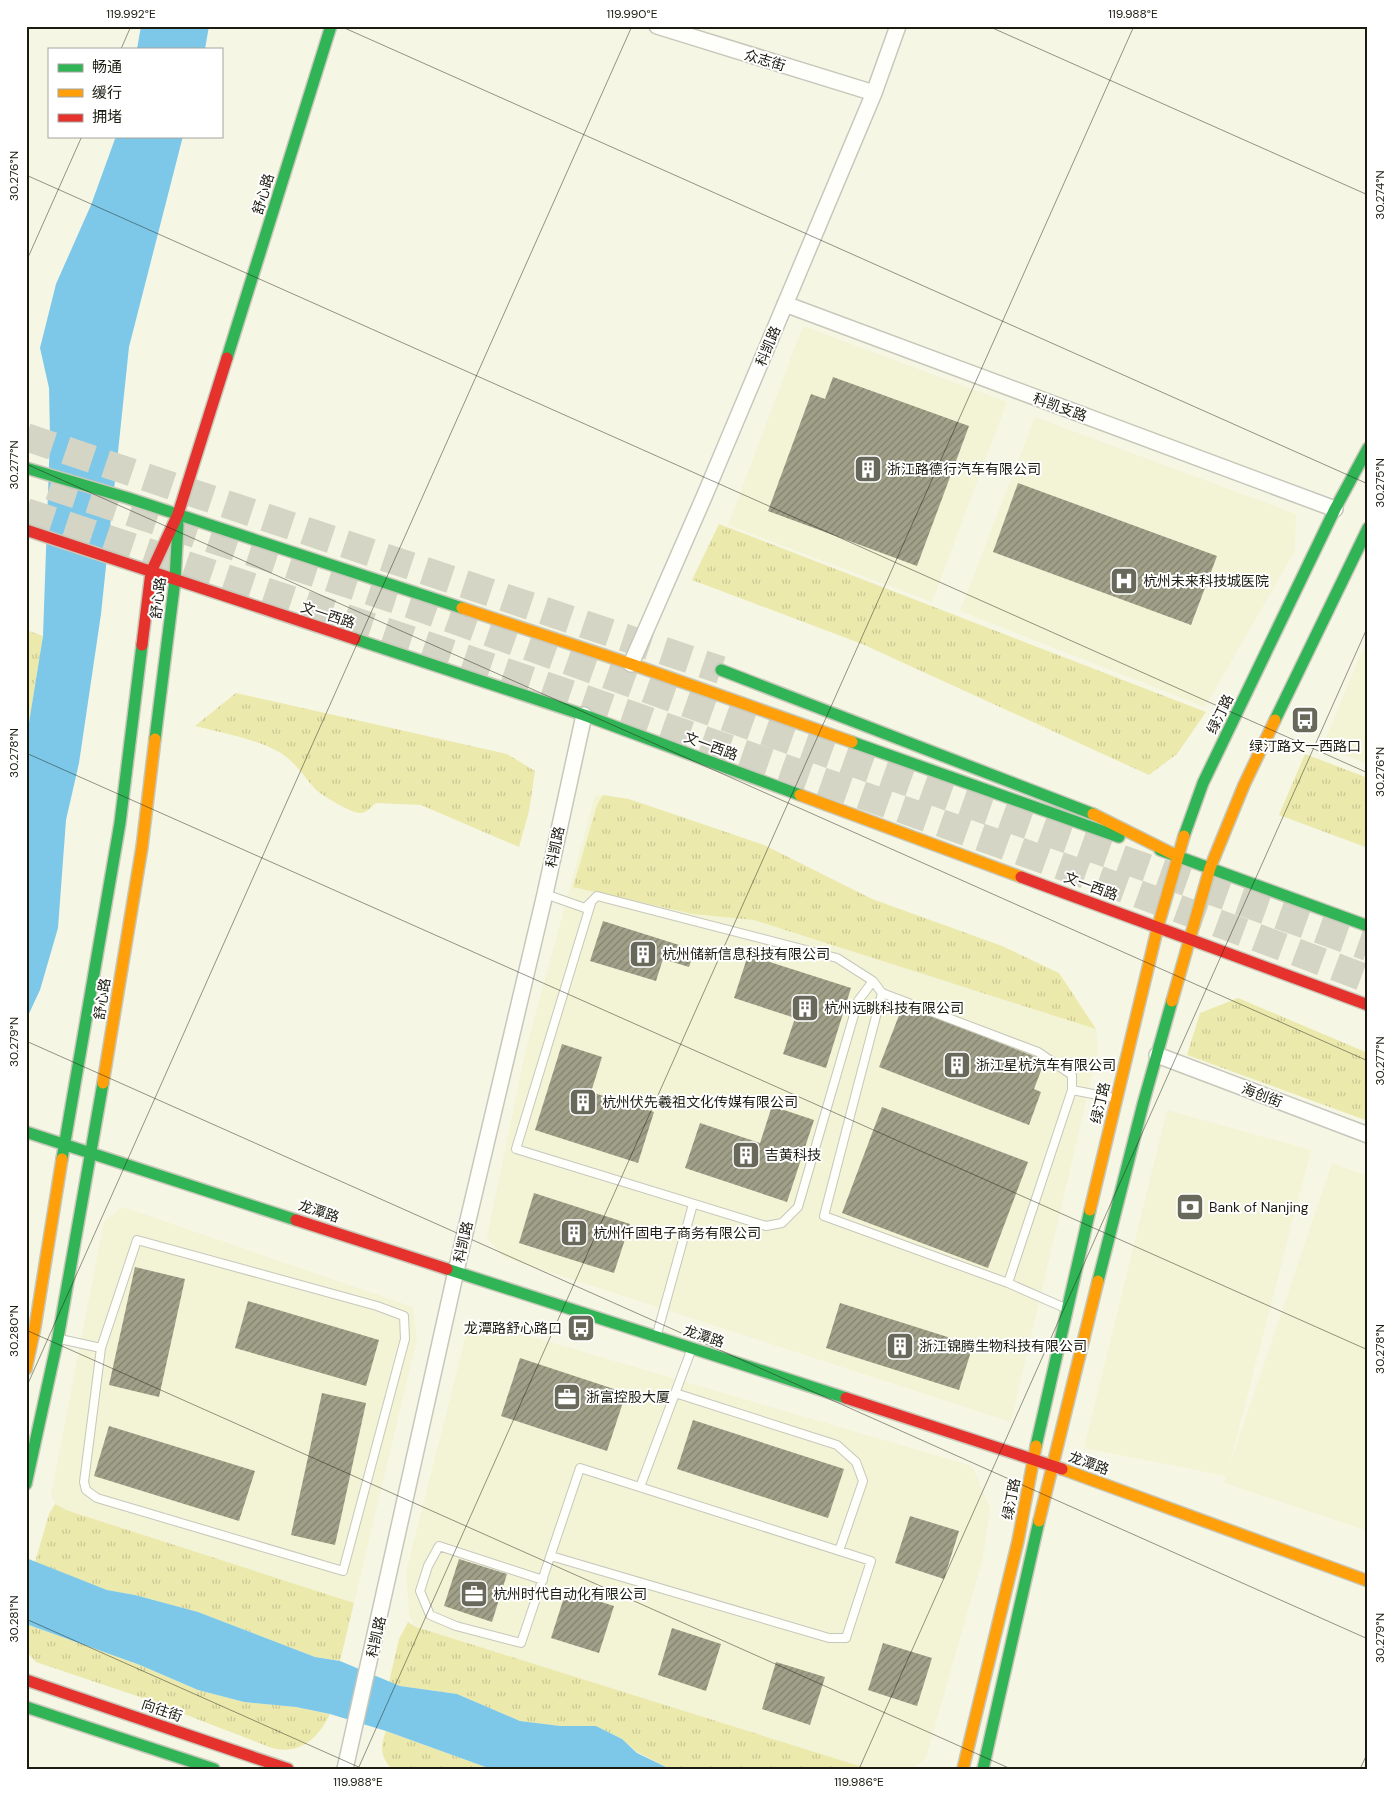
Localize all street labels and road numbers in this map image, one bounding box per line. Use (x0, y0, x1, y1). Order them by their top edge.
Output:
street label: 众志街 (742, 45, 788, 75)
street label: 舒心路 (248, 171, 278, 217)
street label: 科凯路 (752, 323, 784, 369)
street label: 科凯支路 (1031, 389, 1089, 425)
street label: 舒心路 (147, 576, 169, 620)
street label: 文一西路 (299, 598, 357, 632)
street label: 绿汀路 (1203, 691, 1237, 737)
street label: 文一西路 (682, 728, 740, 764)
street label: 科凯路 (542, 825, 568, 869)
street label: 文一西路 (1062, 868, 1120, 904)
street label: 舒心路 (90, 977, 114, 1021)
street label: 海创街 (1239, 1079, 1285, 1111)
street label: 绿汀路 (1087, 1081, 1113, 1125)
street label: 龙潭路 (296, 1196, 342, 1226)
street label: 科凯路 (450, 1220, 476, 1264)
street label: 龙潭路 (681, 1321, 727, 1351)
street label: 龙潭路 (1066, 1447, 1112, 1479)
street label: 绿汀路 (998, 1477, 1024, 1521)
street label: 科凯路 (363, 1615, 389, 1659)
street label: 向往街 (139, 1695, 185, 1725)

